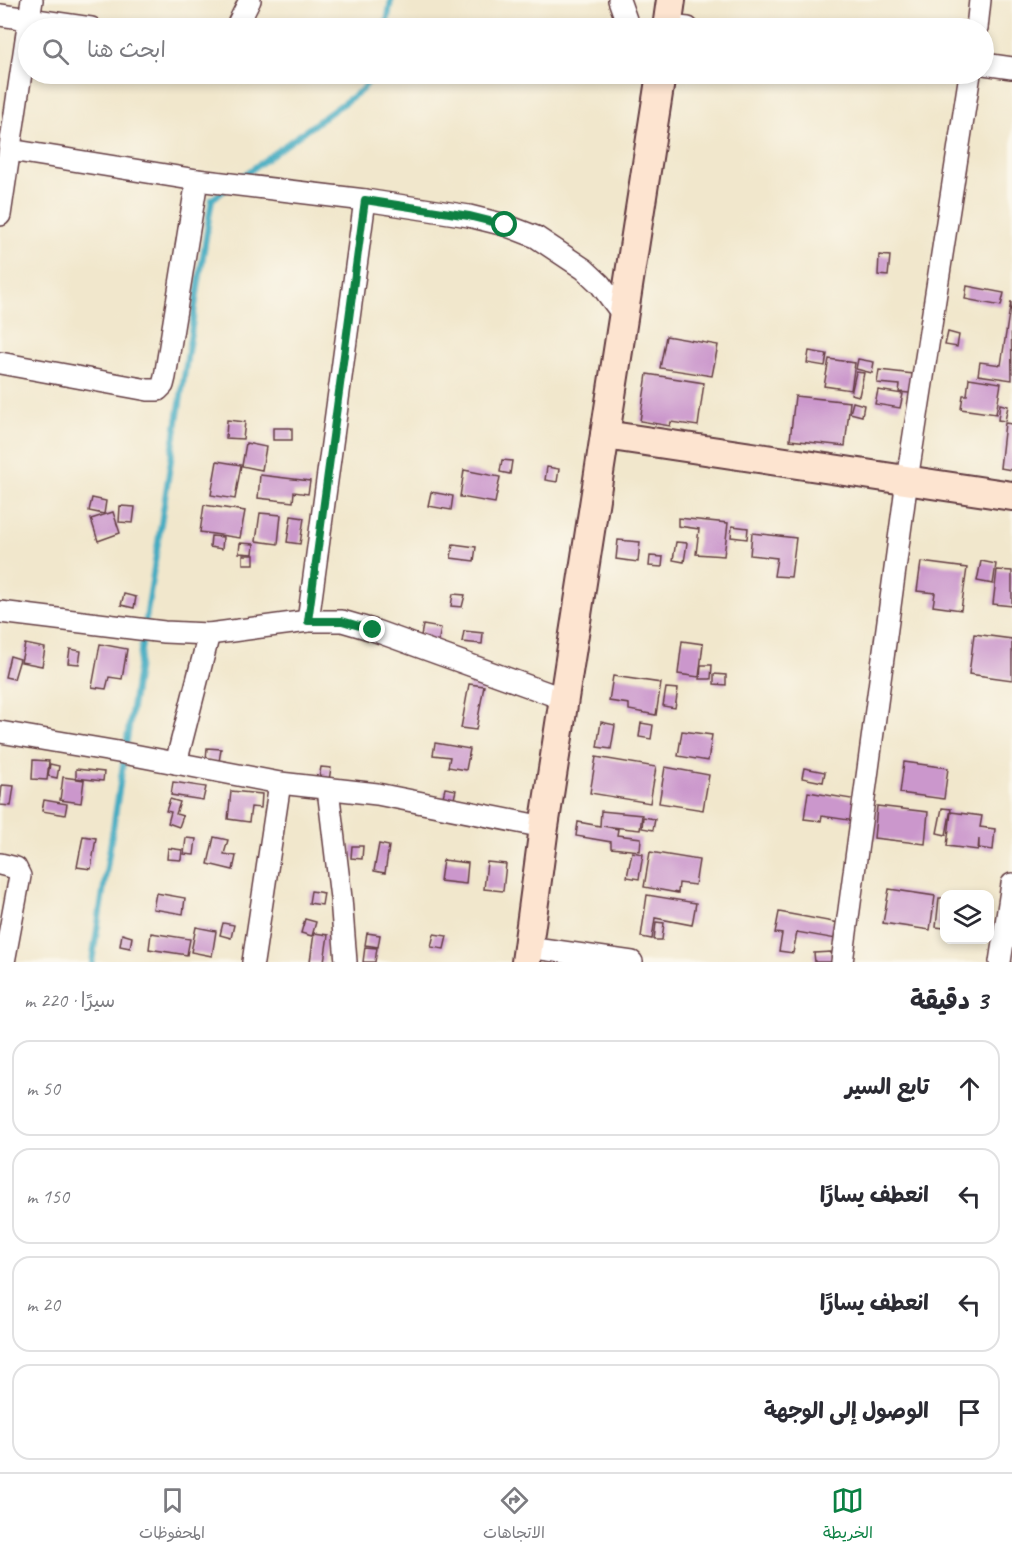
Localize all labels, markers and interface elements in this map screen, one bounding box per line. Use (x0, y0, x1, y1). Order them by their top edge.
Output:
search box (18, 18, 994, 84)
icon: search (39, 35, 72, 68)
text: ابحث هنا (87, 36, 166, 64)
route start (491, 211, 517, 237)
route end (359, 616, 385, 642)
map controls (940, 890, 994, 944)
button: layers (940, 890, 994, 944)
text: 3 دقيقة (910, 984, 988, 1017)
text: سيرًا · 220 m (24, 988, 115, 1013)
icon: ahead (953, 1072, 986, 1105)
text: تابع السير (845, 1073, 929, 1101)
text: 50 m (26, 1076, 60, 1101)
icon: left (953, 1180, 986, 1213)
text: انعطف يسارًا (820, 1181, 929, 1209)
text: 150 m (26, 1184, 69, 1209)
icon: left (953, 1288, 986, 1321)
text: انعطف يسارًا (820, 1289, 929, 1317)
text: 20 m (26, 1292, 60, 1317)
icon: arrive (953, 1396, 986, 1429)
text: الوصول إلى الوجهة (764, 1397, 929, 1425)
tab: المحفوظات (139, 1484, 205, 1547)
tab: الاتجاهات (483, 1484, 545, 1547)
tab: الخريطة (823, 1484, 873, 1547)

